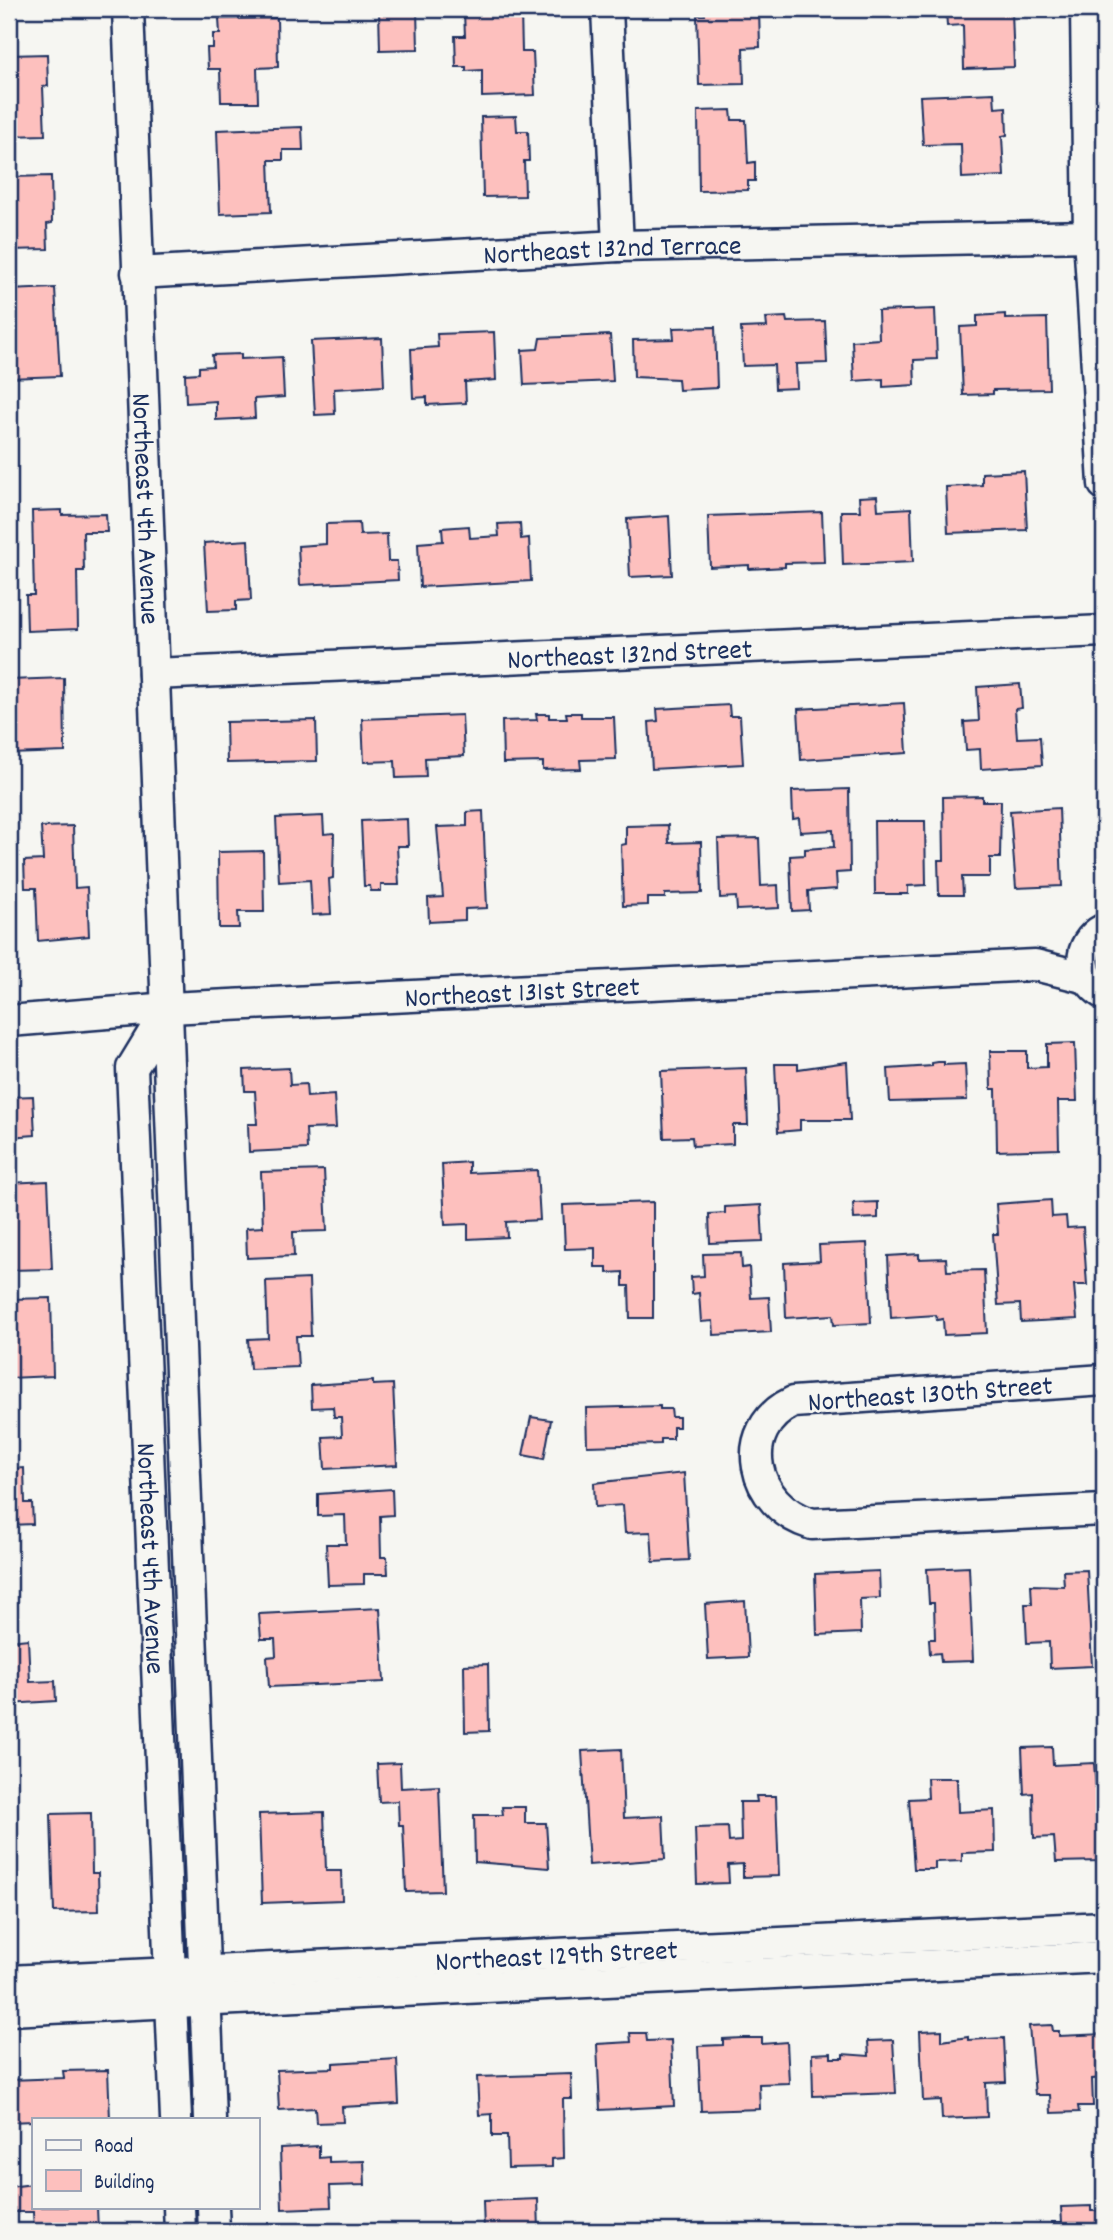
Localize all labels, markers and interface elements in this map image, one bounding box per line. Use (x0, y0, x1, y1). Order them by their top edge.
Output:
street label: Northeast 132nd Terrace (482, 228, 742, 279)
street label: Northeast 4th Avenue (118, 392, 167, 625)
street label: Northeast 132nd Street (506, 632, 753, 683)
street label: Northeast 131st Street (404, 970, 641, 1021)
street label: Northeast 130th Street (807, 1368, 1054, 1425)
street label: Northeast 4th Avenue (123, 1442, 172, 1675)
street label: Northeast 129th Street (434, 1933, 679, 1985)
legend (32, 2118, 259, 2208)
text: Road (94, 2133, 133, 2163)
text: Building (94, 2169, 154, 2199)

